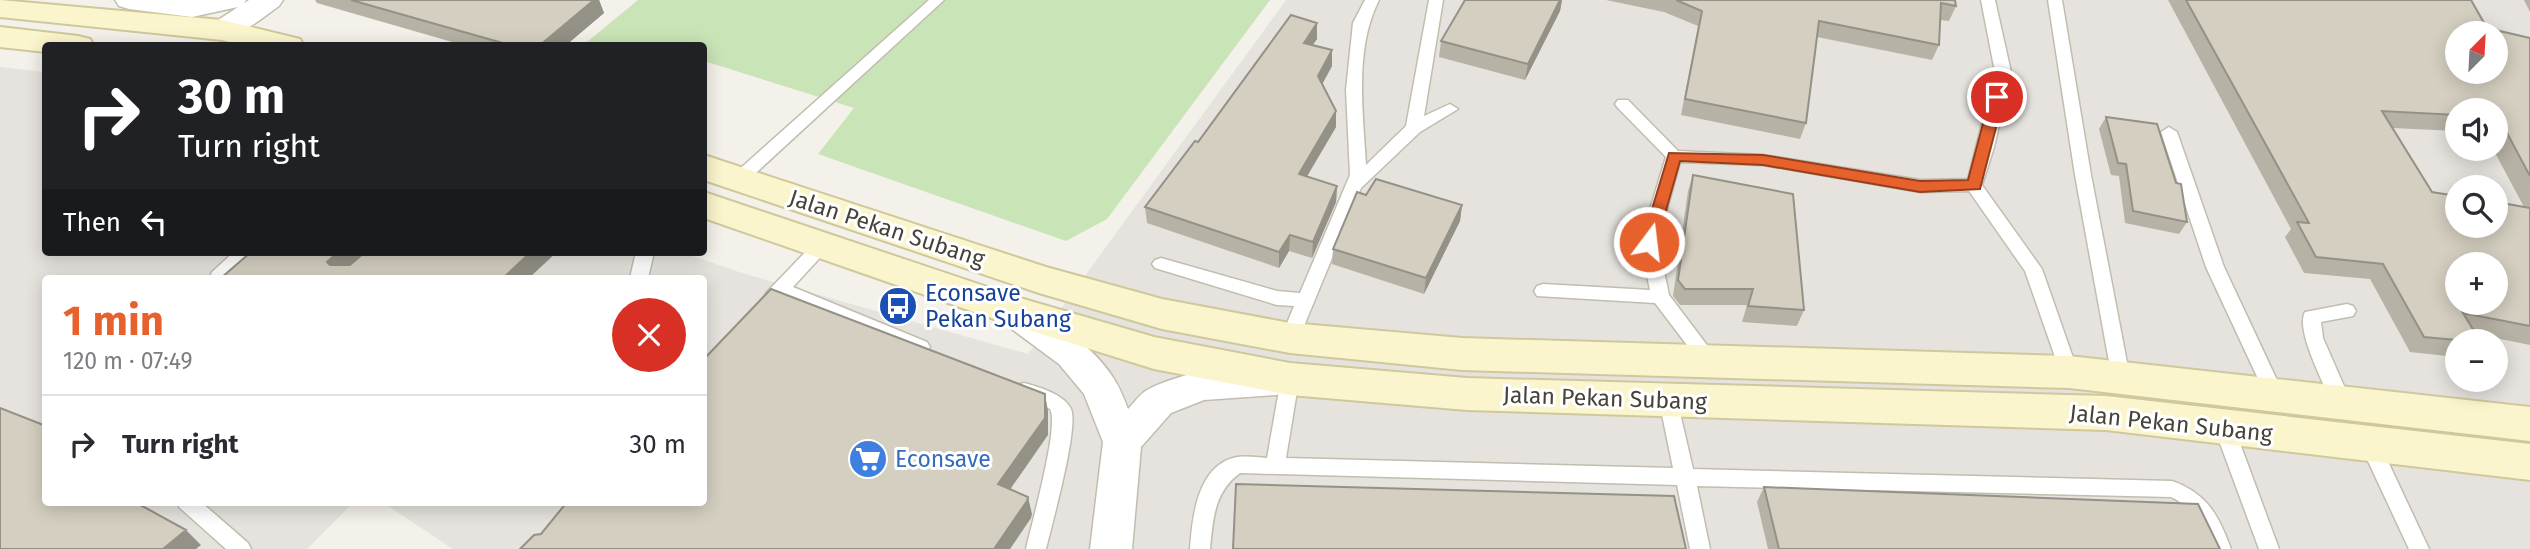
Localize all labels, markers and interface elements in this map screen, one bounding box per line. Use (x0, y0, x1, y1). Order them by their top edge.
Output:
north arrow (2445, 21, 2508, 84)
map controls (2445, 21, 2508, 392)
text: 30 m (178, 67, 285, 126)
pin (1967, 67, 2027, 127)
icon: right (63, 70, 154, 161)
icon: arrive (1978, 78, 2016, 116)
button: sound (2445, 98, 2508, 161)
text: Turn right (178, 127, 320, 165)
button: search (2445, 175, 2508, 238)
street label: Jalan Pekan Subang (786, 183, 988, 273)
icon: left (135, 203, 173, 241)
position arrow (1612, 205, 1686, 279)
text: Then (63, 207, 121, 238)
button: + (2445, 252, 2508, 315)
place label: Econsave Pekan Subang (925, 279, 1071, 333)
bus stop icon: Econsave Pekan Subang (877, 285, 919, 327)
text: 1 min (63, 296, 164, 346)
button: close (612, 298, 686, 372)
button: − (2445, 329, 2508, 392)
text: 120 m · 07:49 (63, 347, 193, 375)
street label: Jalan Pekan Subang (1503, 380, 1707, 416)
street label: Jalan Pekan Subang (2068, 398, 2274, 448)
icon: right (63, 425, 101, 463)
text: Turn right (122, 429, 239, 460)
text: 30 m (629, 429, 686, 460)
supermarket icon: Econsave (847, 438, 889, 480)
place label: Econsave (895, 445, 991, 473)

